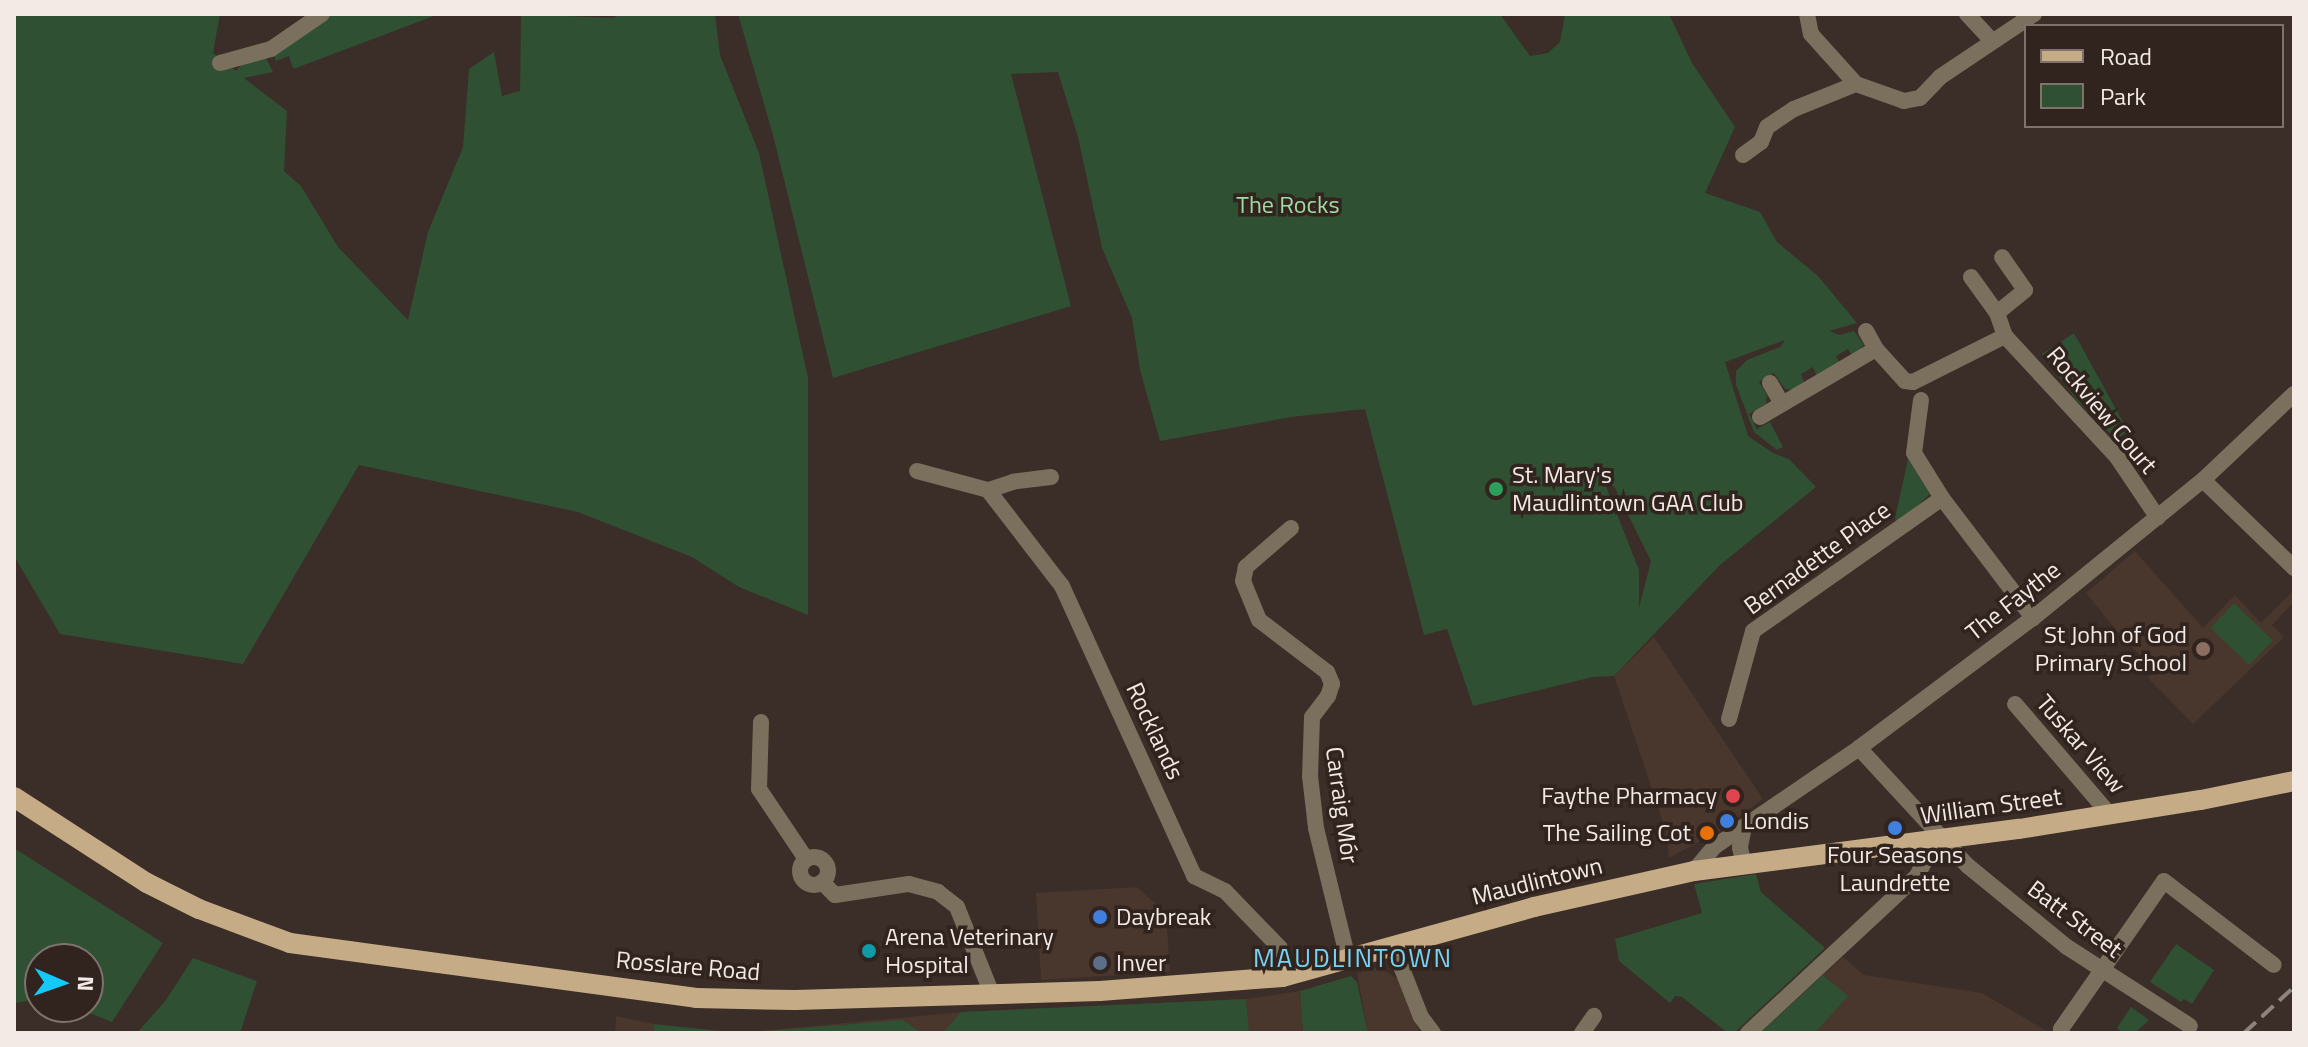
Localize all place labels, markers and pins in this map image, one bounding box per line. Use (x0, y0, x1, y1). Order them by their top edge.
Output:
place label: St. Mary's Maudlintown GAA Club (1512, 461, 1743, 517)
marker: St. Mary's Maudlintown GAA Club (1487, 480, 1505, 498)
place label: St John of God Primary School (2035, 621, 2187, 677)
marker: St John of God Primary School (2194, 640, 2212, 658)
place label: Faythe Pharmacy (1541, 782, 1717, 810)
marker: Faythe Pharmacy (1724, 787, 1742, 805)
place label: Londis (1743, 807, 1809, 835)
marker: Londis (1718, 812, 1736, 830)
place label: The Sailing Cot (1543, 819, 1691, 847)
marker: Four Seasons Laundrette (1886, 819, 1904, 837)
marker: The Sailing Cot (1698, 824, 1716, 842)
place label: Four Seasons Laundrette (1827, 841, 1963, 897)
place label: Daybreak (1116, 903, 1211, 931)
marker: Daybreak (1091, 908, 1109, 926)
place label: Arena Veterinary Hospital (885, 923, 1054, 979)
marker: Arena Veterinary Hospital (860, 942, 878, 960)
place label: Inver (1116, 949, 1166, 977)
marker: Inver (1091, 954, 1109, 972)

